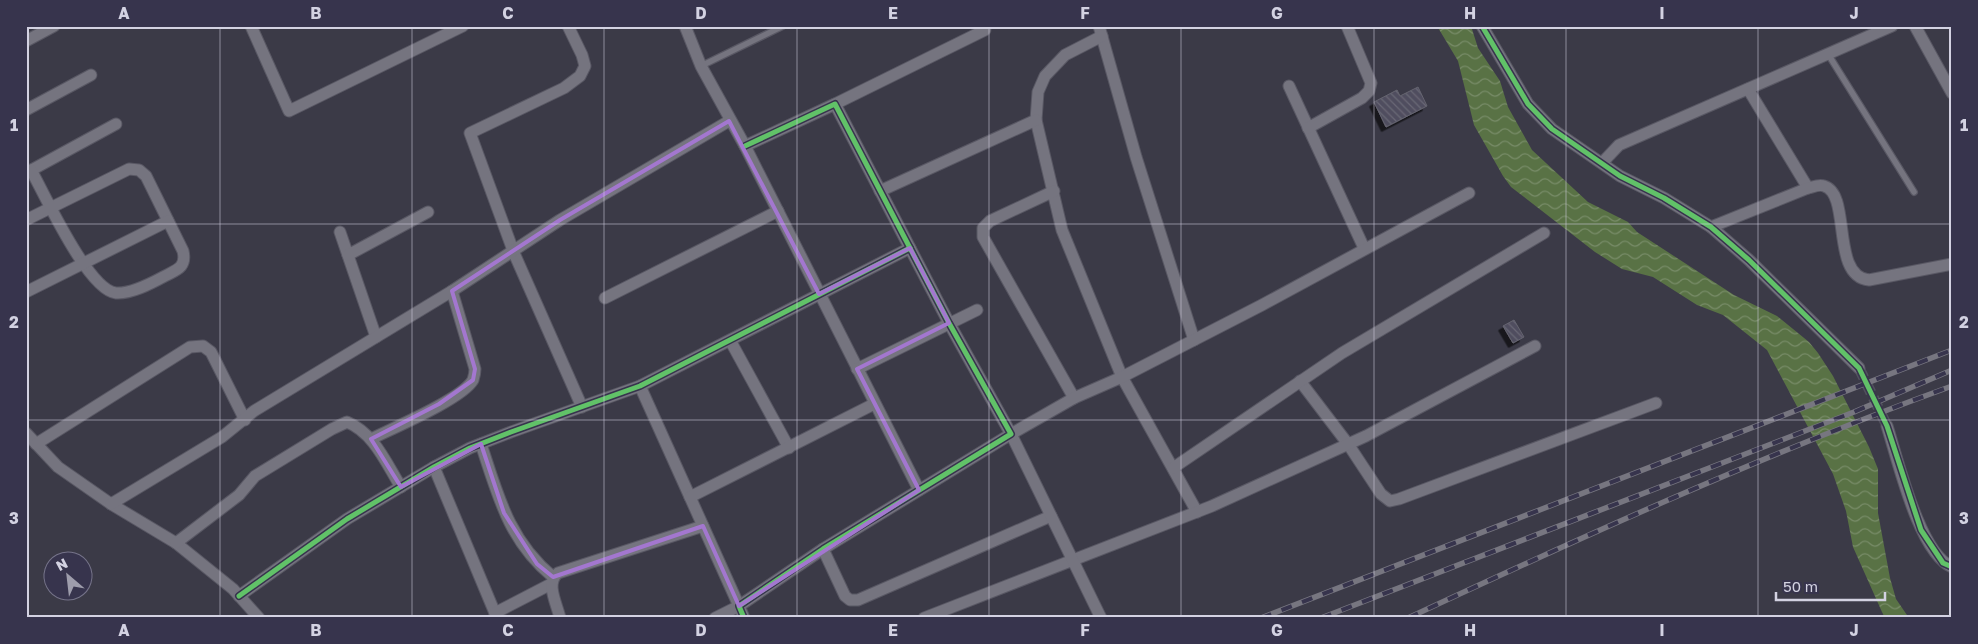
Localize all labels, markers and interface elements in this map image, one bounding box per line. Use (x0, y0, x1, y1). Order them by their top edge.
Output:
text: A (118, 3, 130, 23)
text: B (310, 3, 322, 23)
text: C (502, 3, 514, 23)
text: D (695, 3, 707, 23)
text: E (888, 3, 898, 23)
text: F (1080, 3, 1090, 23)
text: G (1271, 3, 1283, 23)
text: H (1464, 3, 1476, 23)
text: I (1659, 3, 1665, 23)
text: J (1849, 3, 1859, 23)
text: 1 (10, 115, 18, 135)
text: 1 (1960, 115, 1968, 135)
text: 2 (9, 312, 19, 332)
text: 2 (1959, 312, 1969, 332)
text: 3 (9, 508, 19, 528)
text: 3 (1959, 508, 1969, 528)
north arrow (42, 552, 92, 602)
text: N (53, 554, 70, 574)
scale bar (1776, 569, 1884, 601)
text: 50 m (1783, 577, 1818, 595)
text: A (118, 620, 130, 640)
text: B (310, 620, 322, 640)
text: C (502, 620, 514, 640)
text: D (695, 620, 707, 640)
text: E (888, 620, 898, 640)
text: F (1080, 620, 1090, 640)
text: G (1271, 620, 1283, 640)
text: H (1464, 620, 1476, 640)
text: I (1659, 620, 1665, 640)
text: J (1849, 620, 1859, 640)

